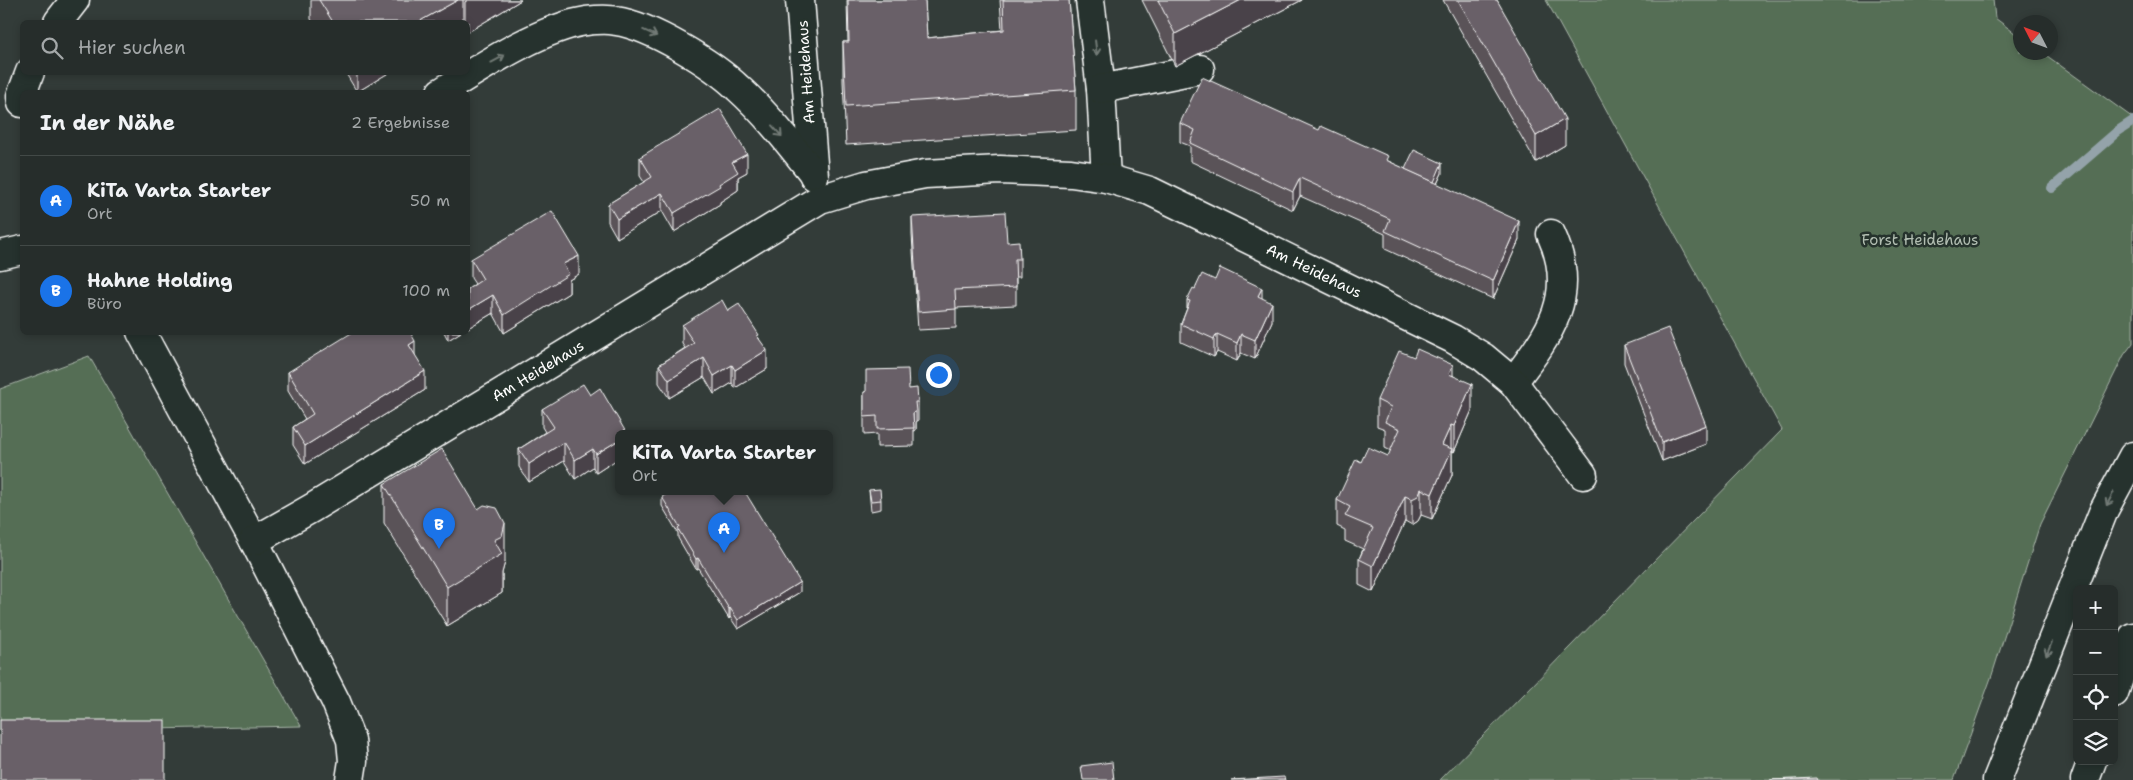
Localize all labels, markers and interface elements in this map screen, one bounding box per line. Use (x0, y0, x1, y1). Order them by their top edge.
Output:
north arrow (2013, 15, 2058, 60)
street label: Am Heidehaus (792, 19, 820, 125)
search box (20, 20, 470, 75)
one-way arrow (642, 28, 657, 38)
icon: search (38, 34, 66, 62)
text: Hier suchen (78, 35, 186, 60)
one-way arrow (1091, 40, 1101, 56)
one-way arrow (490, 54, 505, 64)
text: In der Nähe (40, 109, 175, 137)
text: 2 Ergebnisse (351, 112, 450, 133)
one-way arrow (771, 124, 783, 137)
text: KiTa Varta Starter (87, 178, 271, 203)
text: A (50, 190, 62, 211)
text: 50 m (410, 190, 450, 211)
text: Ort (87, 203, 113, 224)
park label: Forst Heidehaus (1861, 230, 1979, 250)
street label: Am Heidehaus (1263, 239, 1365, 303)
text: Hahne Holding (87, 268, 233, 293)
text: B (51, 280, 61, 301)
text: 100 m (402, 280, 450, 301)
text: Büro (87, 293, 122, 314)
street label: Am Heidehaus (488, 336, 588, 406)
your location (926, 362, 952, 388)
popup (615, 430, 833, 495)
text: KiTa Varta Starter (632, 440, 816, 465)
text: Ort (632, 465, 657, 486)
one-way arrow (2105, 491, 2115, 506)
pin: B (423, 508, 455, 549)
pin: A (708, 512, 740, 553)
map controls (2073, 585, 2118, 765)
button: + (2073, 585, 2118, 630)
button: − (2073, 630, 2118, 675)
one-way arrow (2043, 641, 2053, 656)
button: locate (2073, 675, 2118, 720)
button: layers (2073, 720, 2118, 765)

